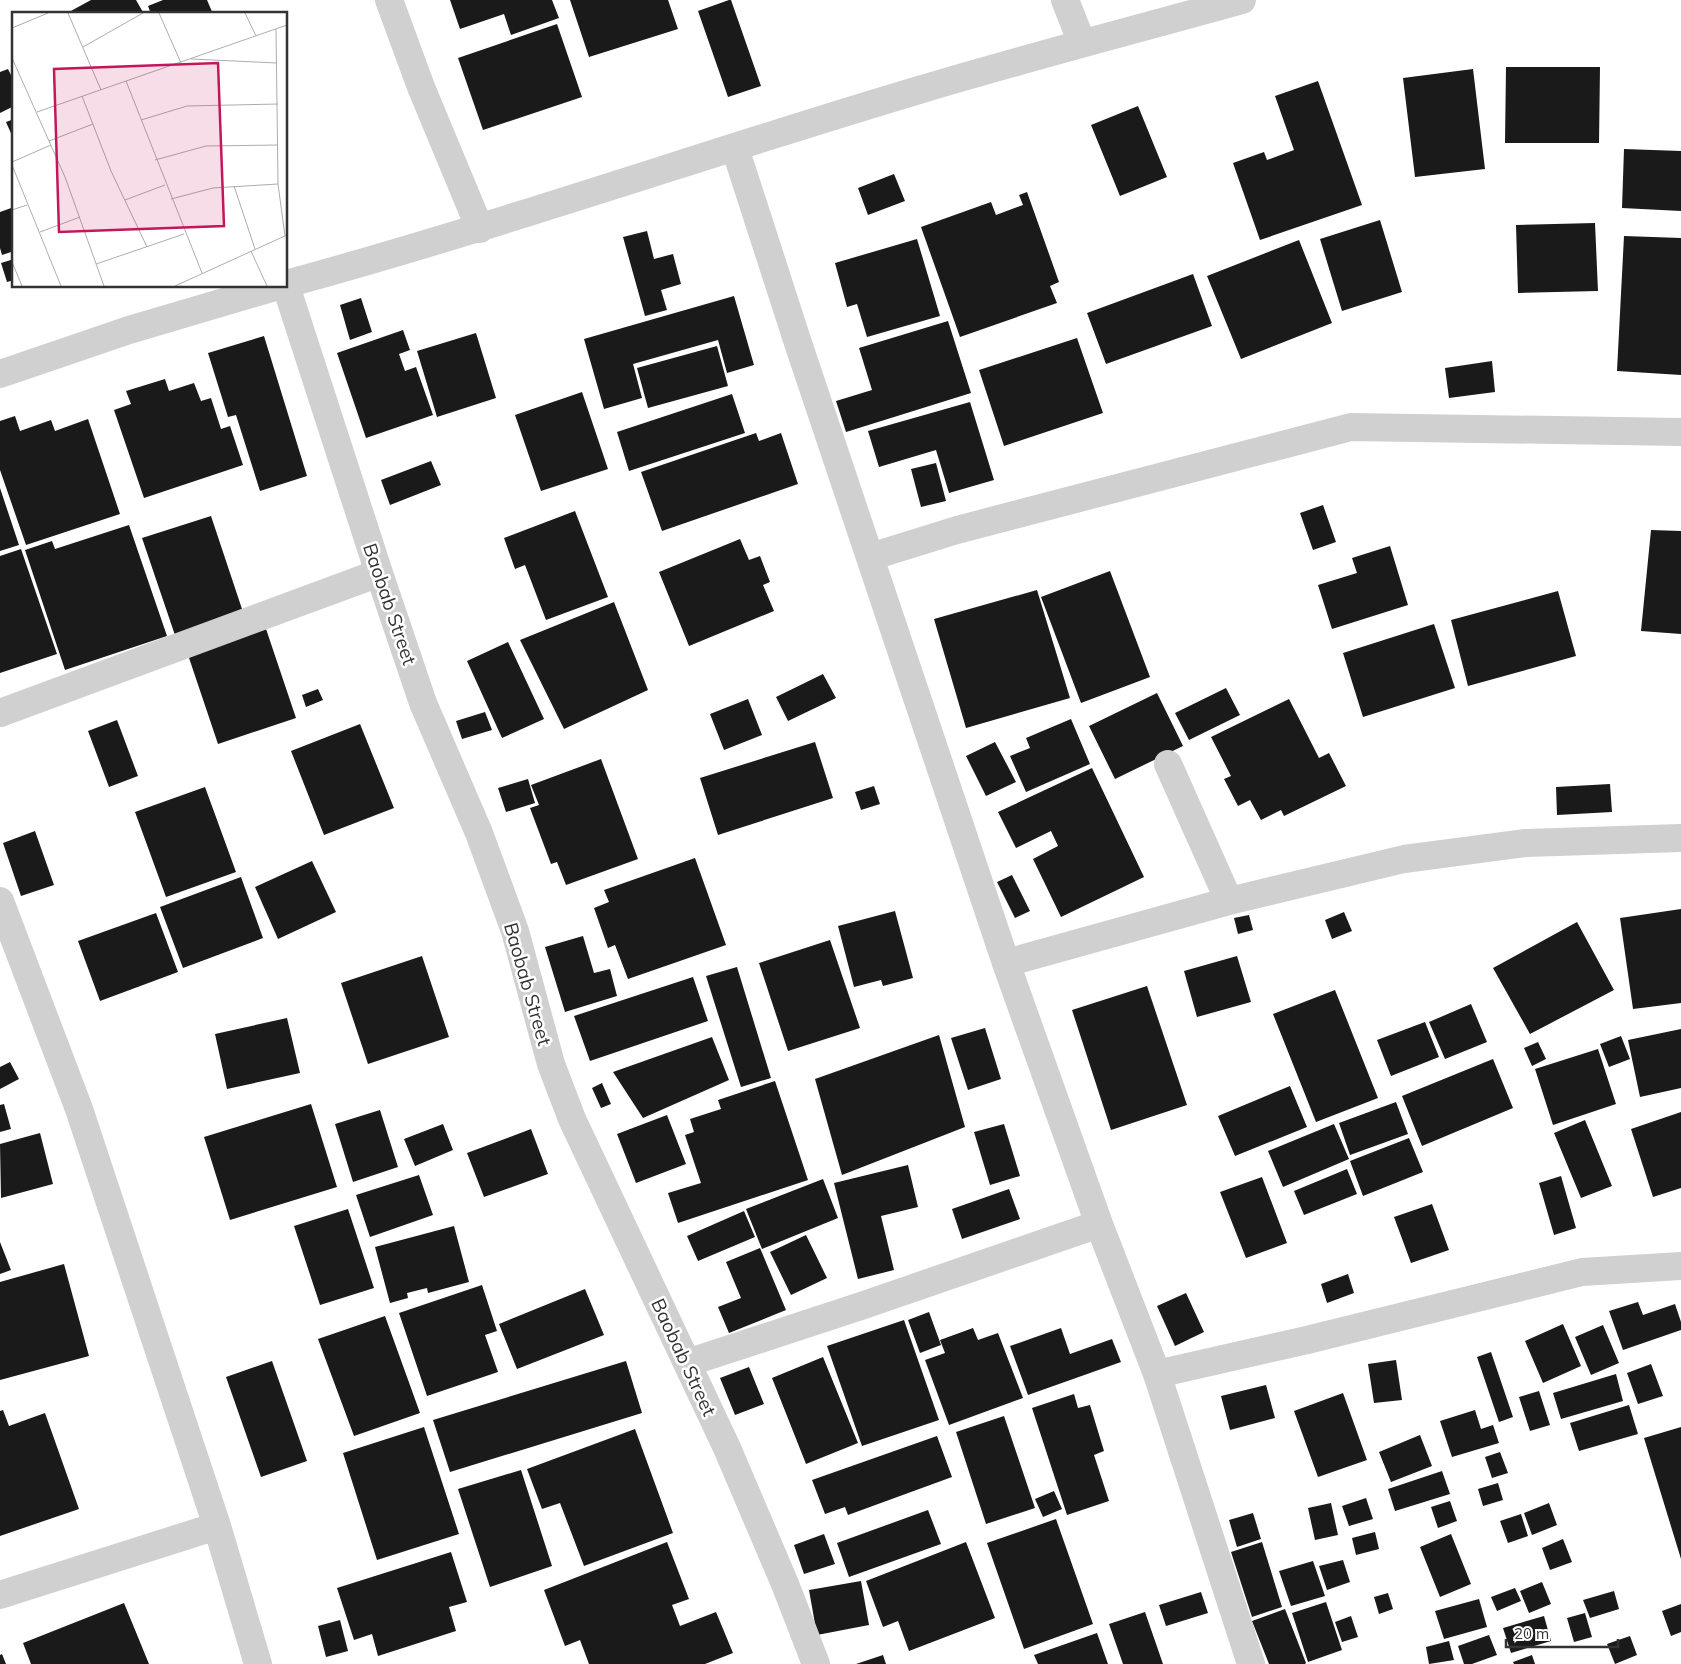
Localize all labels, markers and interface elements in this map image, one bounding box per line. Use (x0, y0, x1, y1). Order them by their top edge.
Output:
inset map (12, 12, 288, 288)
street label: Baobab Street (358, 540, 422, 668)
street label: Baobab Street (499, 920, 557, 1049)
street label: Baobab Street (646, 1294, 722, 1420)
scale bar (1506, 1616, 1618, 1648)
text: 20 m (1514, 1624, 1549, 1643)

